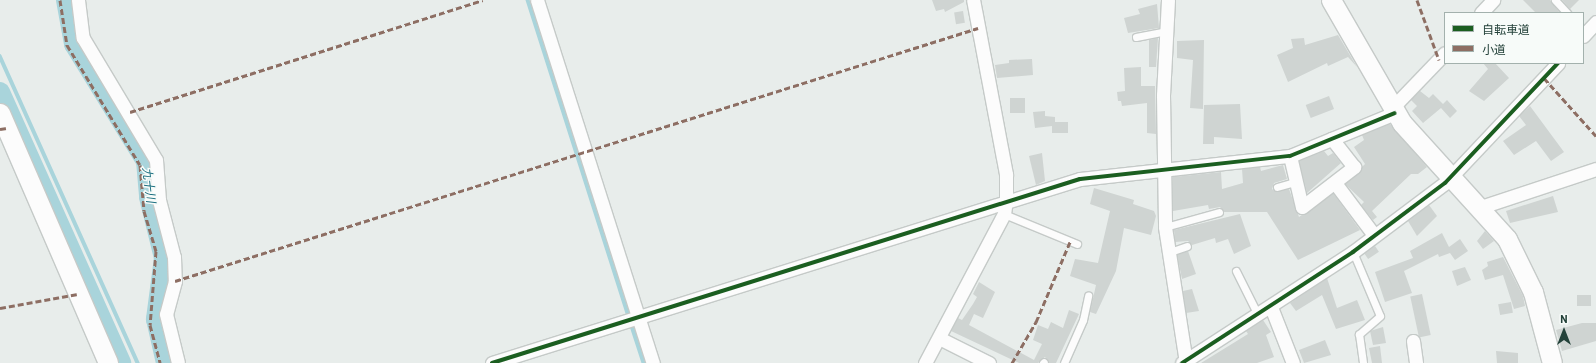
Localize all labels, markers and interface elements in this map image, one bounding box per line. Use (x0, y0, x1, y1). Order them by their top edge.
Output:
legend (1444, 12, 1584, 64)
text: 自転車道 (1482, 22, 1530, 36)
text: 小道 (1482, 42, 1506, 56)
water label: 九十川 (140, 166, 158, 204)
north arrow (1544, 311, 1584, 351)
text: N (1560, 312, 1568, 325)

